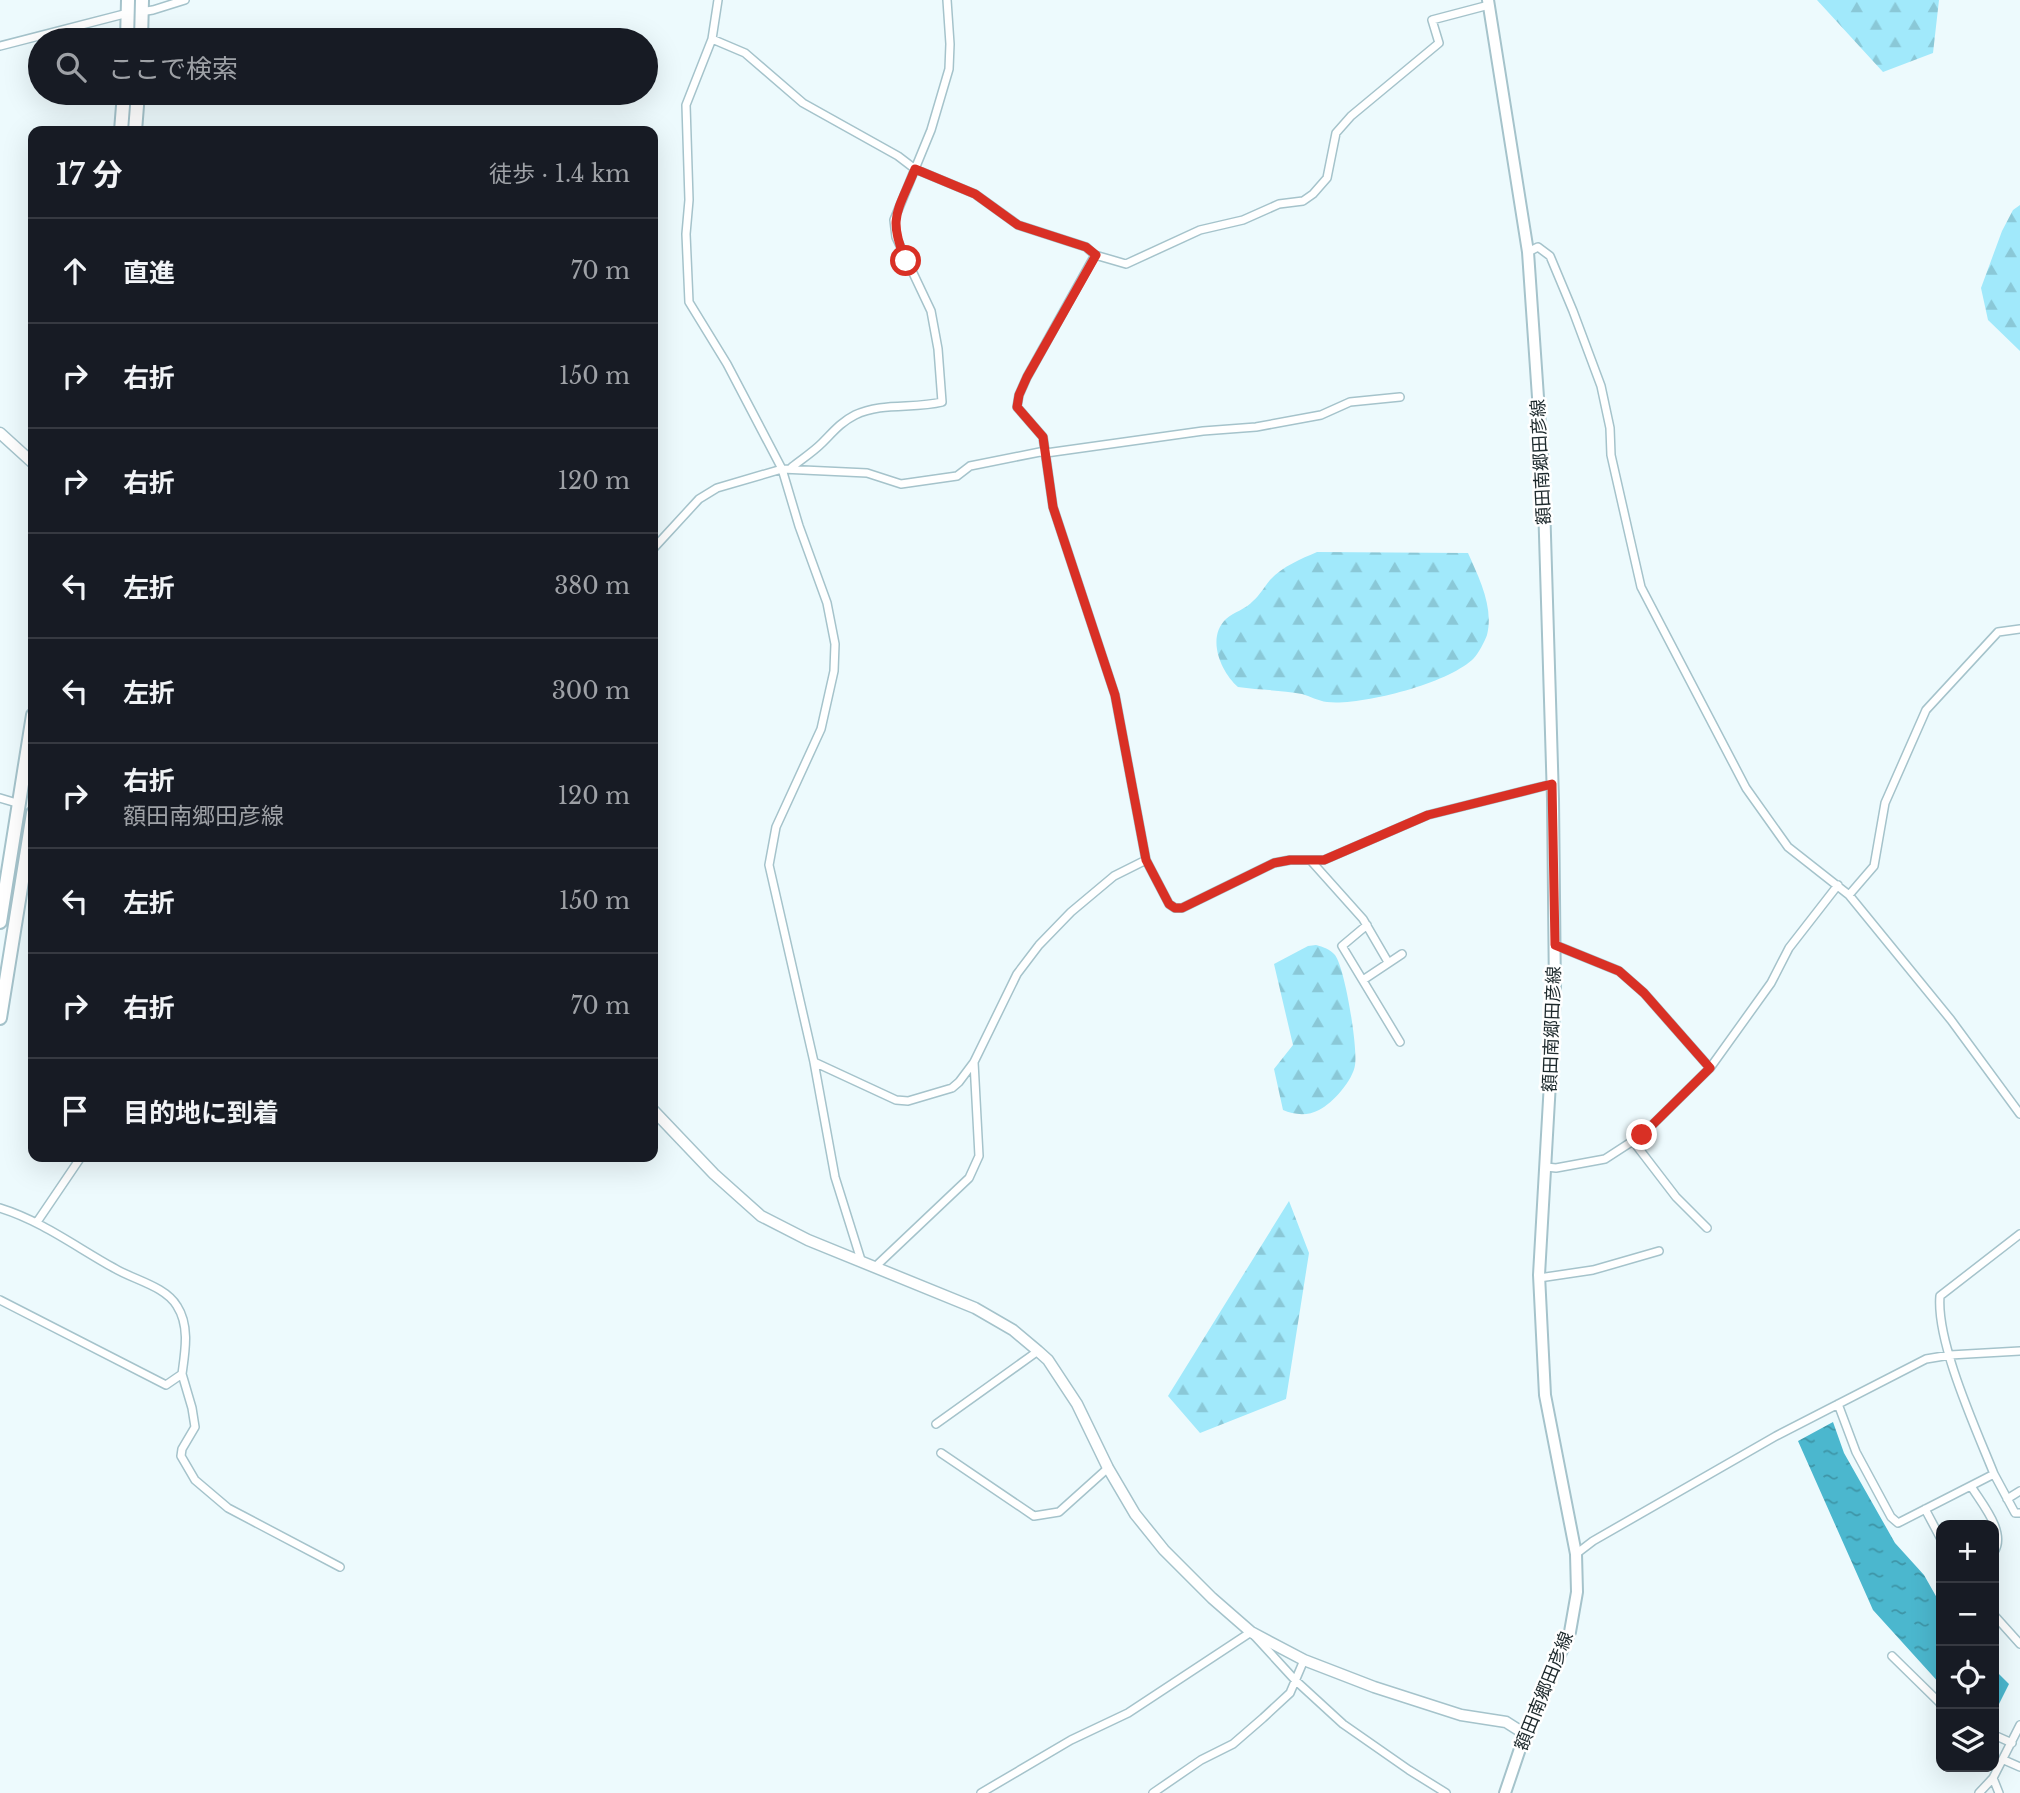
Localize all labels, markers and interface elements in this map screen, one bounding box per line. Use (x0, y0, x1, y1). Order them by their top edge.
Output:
search box (28, 28, 658, 105)
icon: search (52, 48, 90, 86)
text: ここで検索 (108, 53, 238, 85)
text: 17 分 (56, 156, 123, 193)
text: 徒歩 · 1.4 km (489, 160, 630, 188)
route start (890, 245, 921, 276)
icon: ahead (56, 252, 94, 290)
text: 直進 (123, 257, 175, 289)
text: 70 m (571, 257, 630, 285)
icon: right (56, 357, 94, 395)
text: 右折 (123, 362, 175, 394)
text: 150 m (559, 362, 630, 390)
street label: 額田南郷田彦線 (1527, 399, 1555, 525)
icon: right (56, 462, 94, 500)
text: 右折 (123, 467, 175, 499)
text: 120 m (558, 467, 630, 495)
icon: left (56, 567, 94, 605)
text: 左折 (123, 572, 175, 604)
text: 380 m (554, 572, 630, 600)
icon: left (56, 672, 94, 710)
text: 左折 (123, 677, 175, 709)
text: 300 m (552, 677, 630, 705)
text: 右折 (123, 765, 175, 797)
icon: right (56, 777, 94, 815)
text: 120 m (558, 782, 630, 810)
text: 額田南郷田彦線 (123, 802, 284, 830)
icon: left (56, 882, 94, 920)
text: 左折 (123, 887, 175, 919)
text: 150 m (559, 887, 630, 915)
street label: 額田南郷田彦線 (1539, 966, 1565, 1092)
icon: right (56, 987, 94, 1025)
text: 右折 (123, 992, 175, 1024)
text: 70 m (571, 992, 630, 1020)
icon: arrive (56, 1092, 94, 1130)
text: 目的地に到着 (123, 1097, 279, 1129)
route end (1626, 1119, 1657, 1150)
map controls (1936, 1520, 1999, 1772)
button: + (1936, 1520, 1999, 1583)
button: − (1936, 1583, 1999, 1646)
street label: 額田南郷田彦線 (1510, 1628, 1578, 1754)
button: locate (1936, 1646, 1999, 1709)
button: layers (1936, 1709, 1999, 1772)

